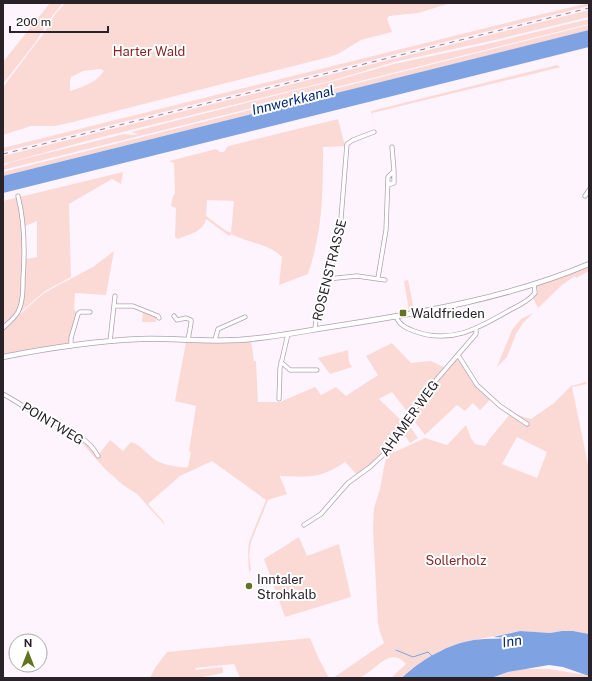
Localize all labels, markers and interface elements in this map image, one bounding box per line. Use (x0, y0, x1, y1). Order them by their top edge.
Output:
scale bar (10, 8, 108, 34)
text: 200 m (16, 15, 51, 29)
park label: Harter Wald (113, 44, 185, 59)
water label: Innwerkkanal (250, 82, 336, 118)
street label: ROSENSTRASSE (310, 218, 349, 323)
place label: Waldfrieden (411, 306, 485, 321)
marker: Waldfrieden (398, 308, 408, 318)
street label: AHAMER WEG (377, 378, 442, 459)
street label: POINTWEG (19, 399, 86, 448)
park label: Sollerholz (426, 553, 486, 568)
place label: Inntaler Strohkalb (257, 572, 317, 602)
marker: Inntaler Strohkalb (244, 581, 254, 591)
water label: Inn (501, 632, 523, 650)
north arrow (8, 633, 48, 673)
text: N (24, 637, 32, 649)

